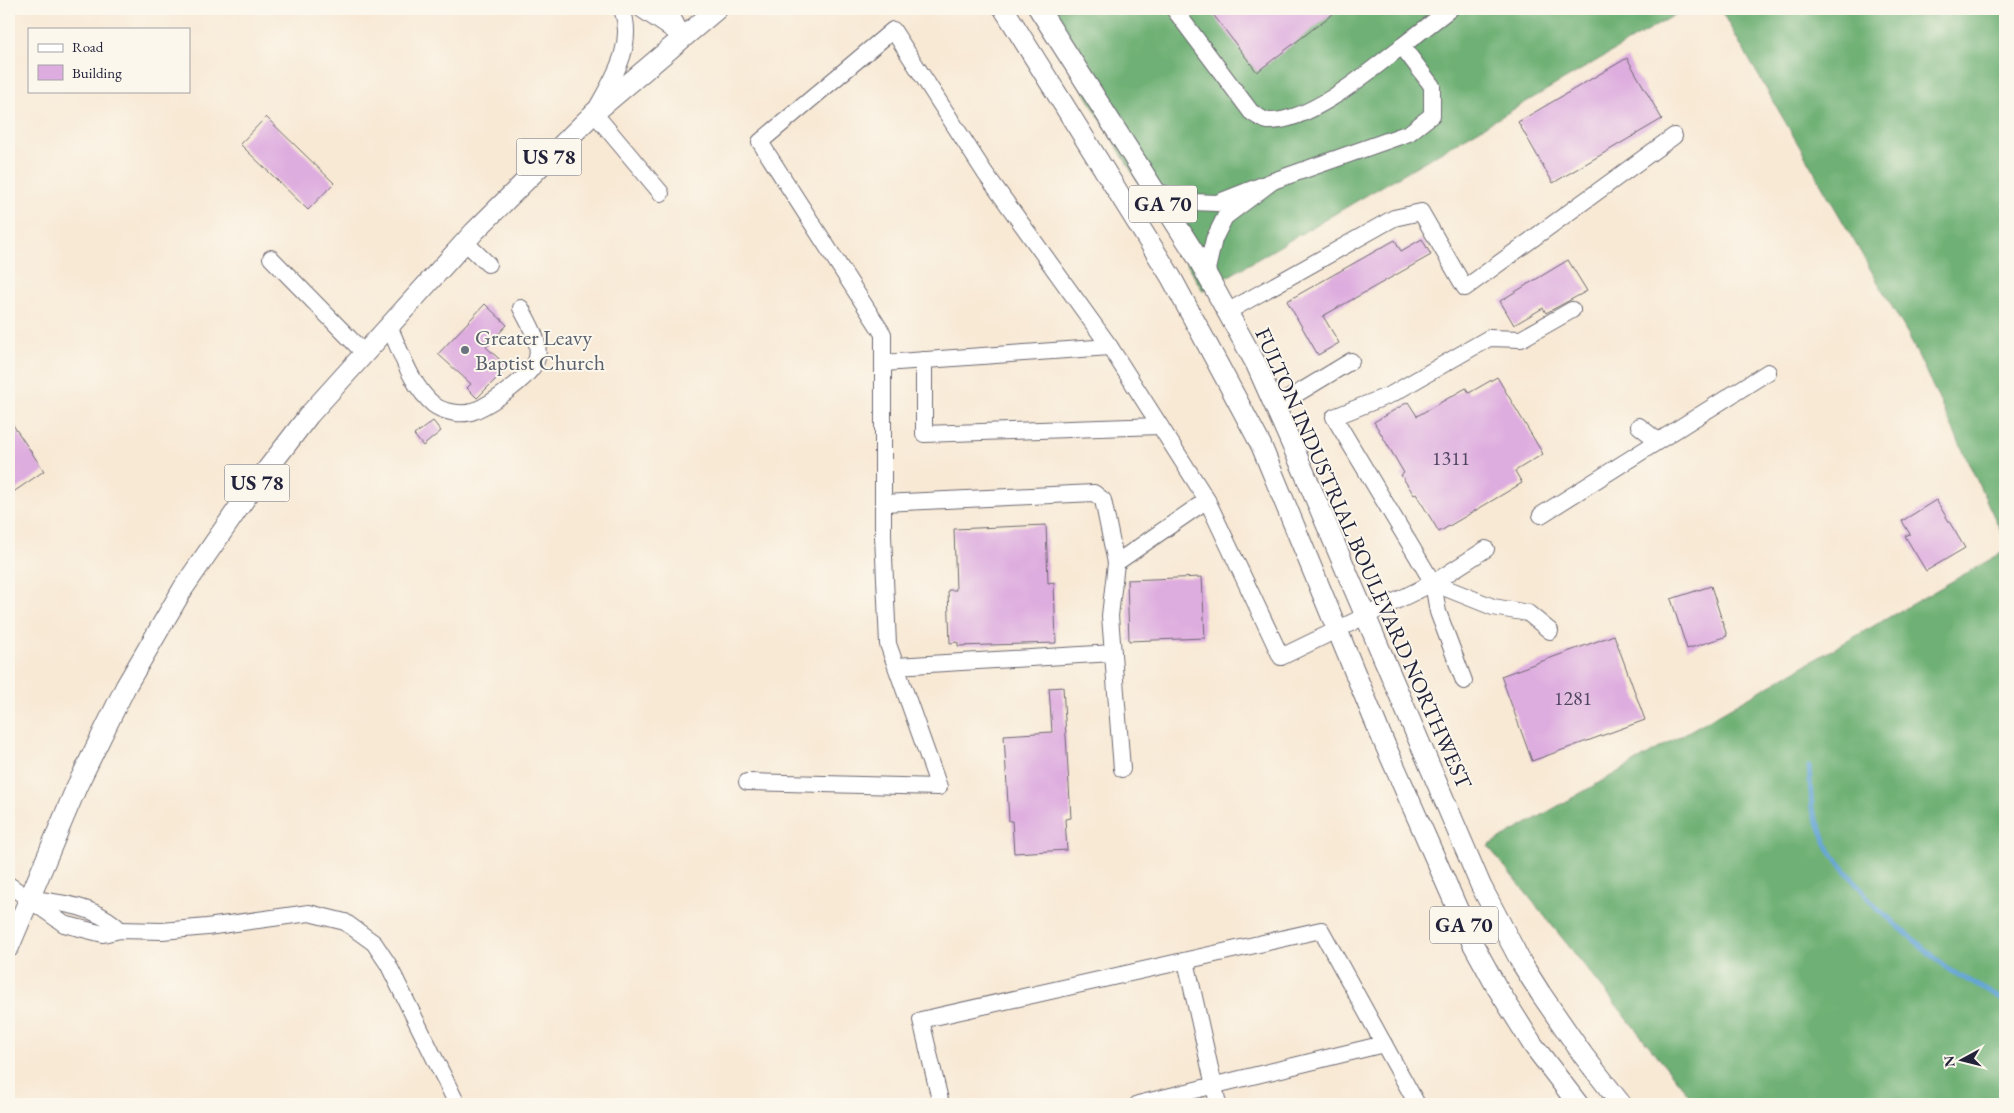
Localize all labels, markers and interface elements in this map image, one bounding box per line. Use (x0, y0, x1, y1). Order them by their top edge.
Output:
legend (28, 28, 190, 92)
text: Road (72, 37, 104, 56)
text: Building (72, 63, 122, 82)
road number: US 78 (516, 138, 582, 176)
road number: GA 70 (1129, 185, 1197, 222)
place label: Greater Leavy Baptist Church (475, 323, 605, 377)
street label: FULTON INDUSTRIAL BOULEVARD NORTHWEST (1248, 323, 1479, 794)
marker: Greater Leavy Baptist Church (459, 344, 471, 356)
house number: 1311 (1432, 445, 1470, 471)
road number: US 78 (224, 464, 290, 502)
house number: 1281 (1554, 685, 1592, 711)
road number: GA 70 (1430, 906, 1498, 944)
north arrow (1936, 1036, 1986, 1086)
text: N (1939, 1054, 1959, 1068)

